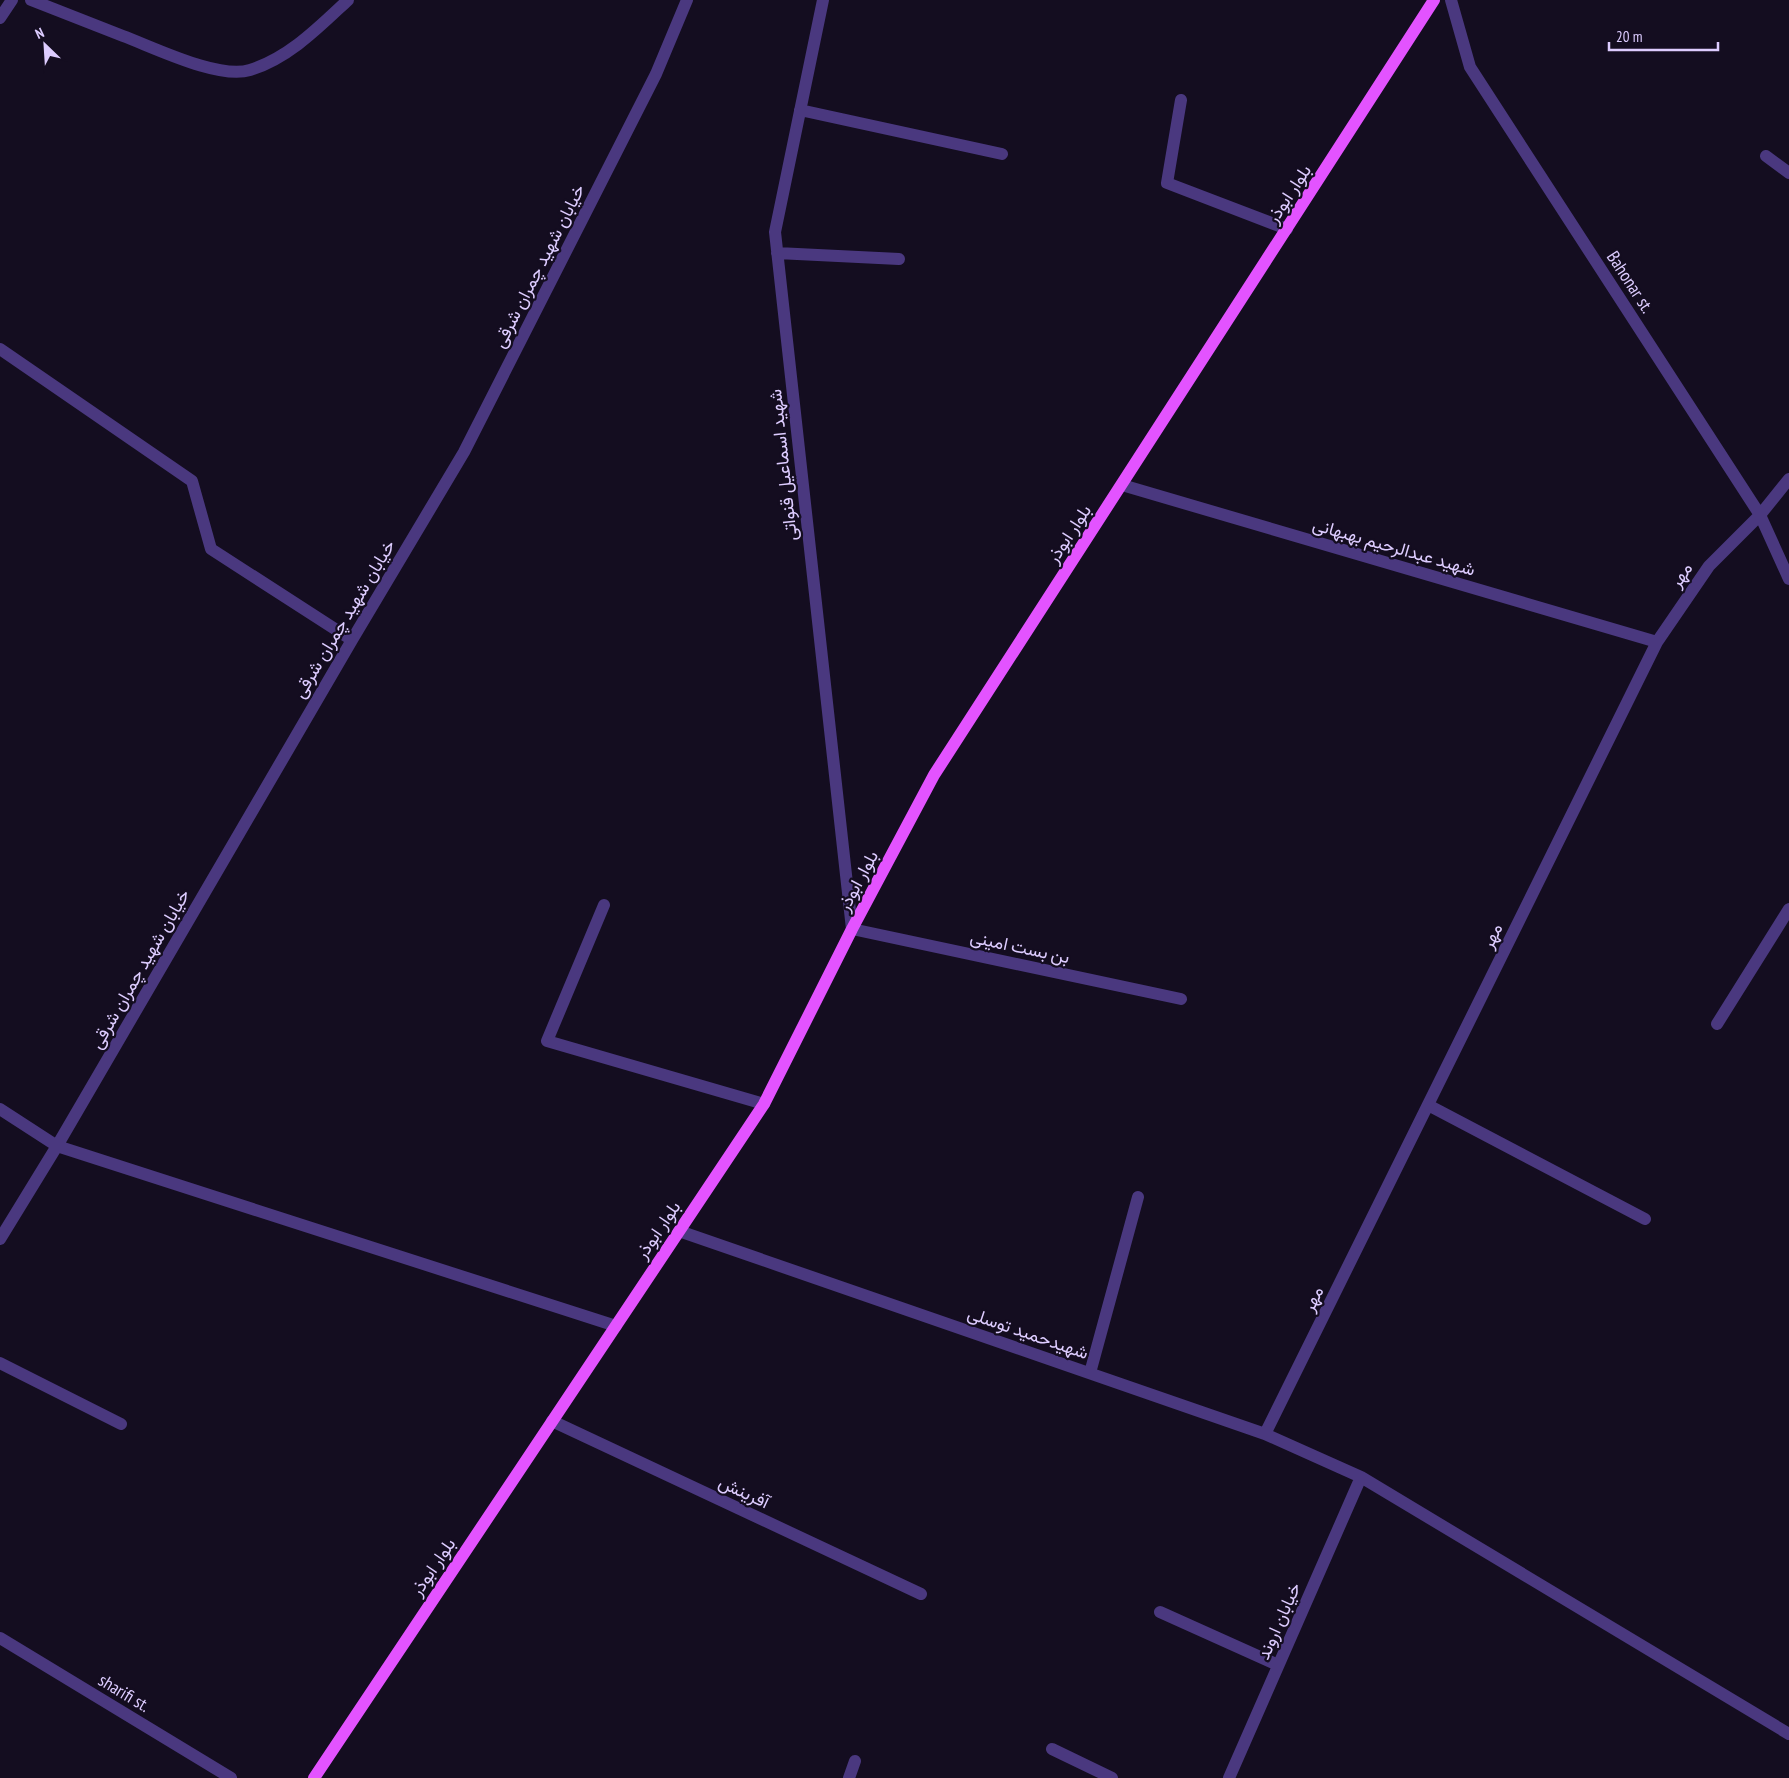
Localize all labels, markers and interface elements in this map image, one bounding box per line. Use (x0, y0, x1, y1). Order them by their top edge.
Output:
north arrow (20, 20, 70, 70)
scale bar (1609, 20, 1718, 52)
text: N (32, 23, 47, 43)
text: 20 m (1616, 27, 1642, 46)
street label: بلوار ابوذر (1261, 160, 1316, 228)
street label: خیابان شهید چمران شرقی (487, 180, 591, 352)
street label: Bahonar st. (1602, 246, 1659, 317)
street label: شهید اسماعیل قنواتی (763, 388, 802, 542)
street label: بلوار ابوذر (1041, 500, 1096, 568)
street label: شهید عبدالرحیم بهبهانی (1310, 512, 1478, 582)
street label: خیابان شهید چمران شرقی (287, 535, 401, 703)
street label: مهر (1663, 558, 1697, 593)
street label: بلوار ابوذر (832, 846, 883, 916)
street label: خیابان شهید چمران شرقی (84, 885, 196, 1053)
street label: مهر (1475, 919, 1507, 953)
street label: بن بست امینی (968, 925, 1072, 968)
street label: بلوار ابوذر (629, 1196, 685, 1264)
street label: مهر (1296, 1282, 1328, 1316)
street label: شهیدحمید توسلی (965, 1301, 1092, 1364)
street label: آفرینش (715, 1470, 775, 1514)
street label: بلوار ابوذر (404, 1533, 460, 1601)
street label: خیابان اروند (1251, 1579, 1306, 1663)
street label: sharifi st. (94, 1668, 154, 1717)

